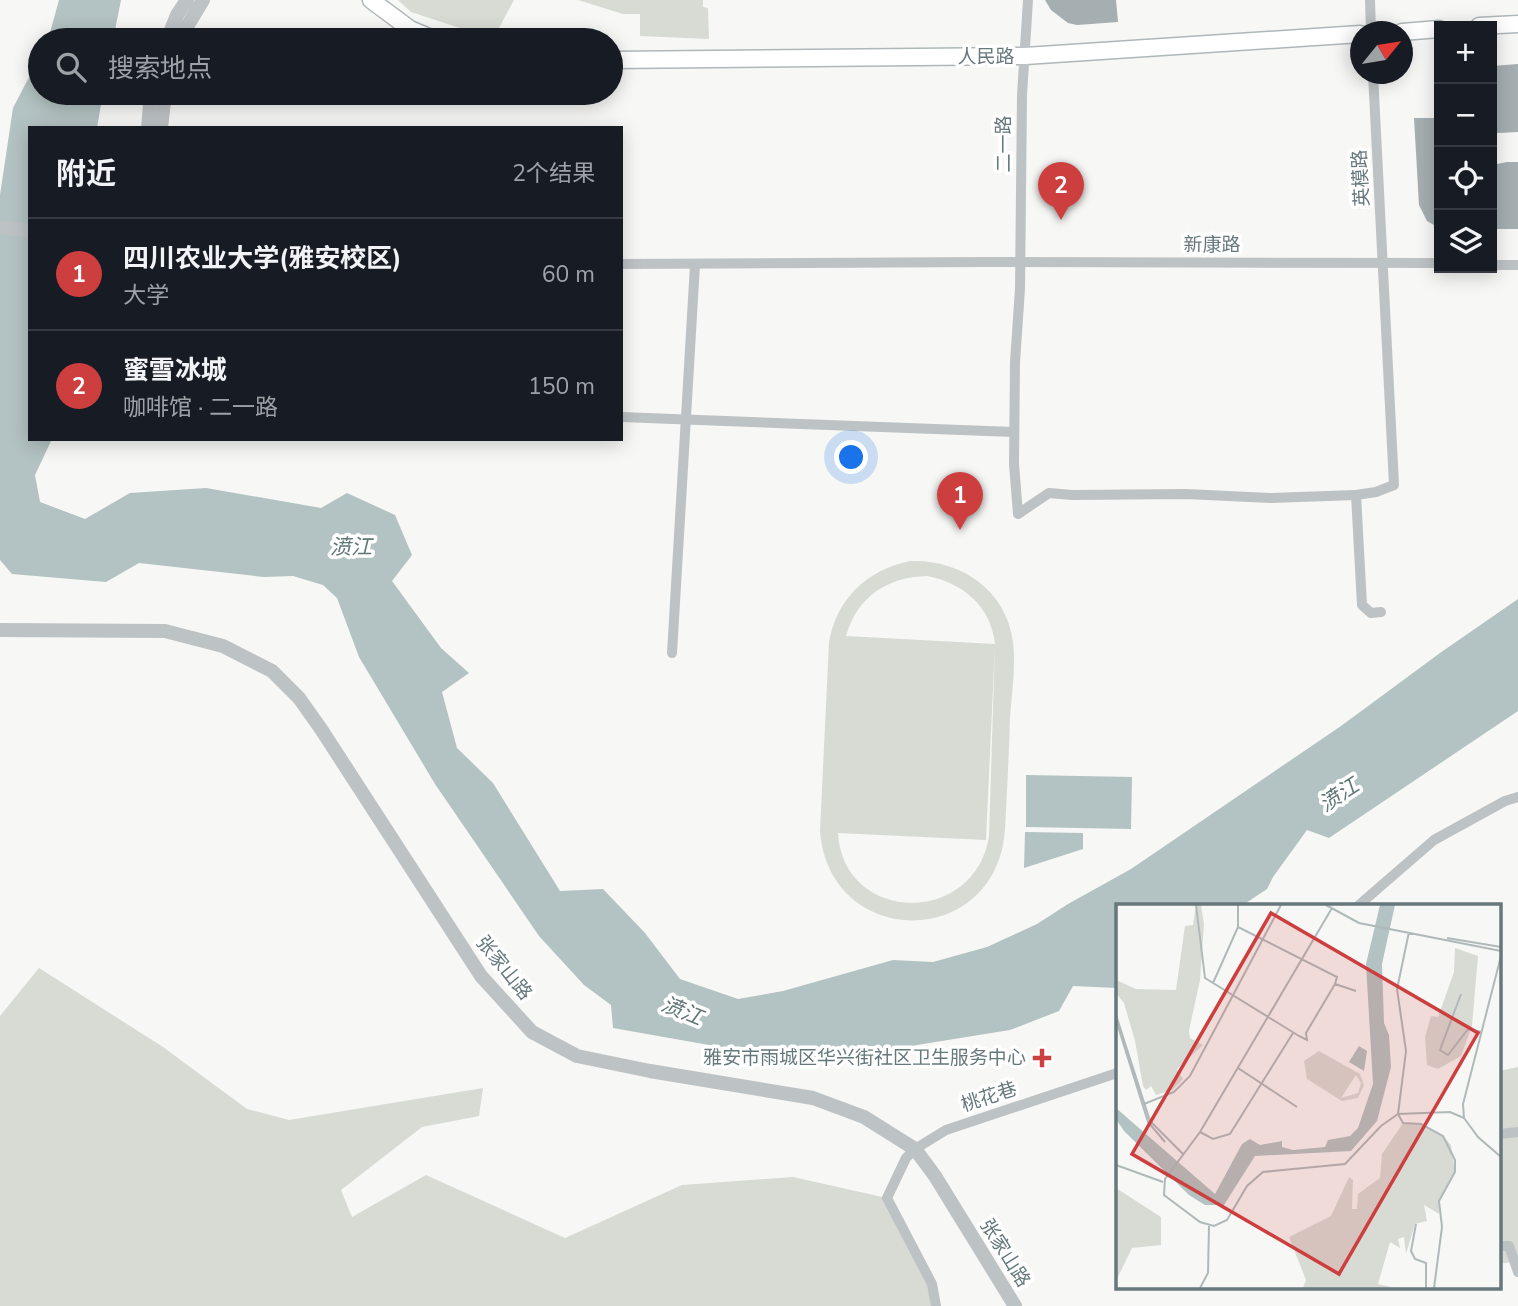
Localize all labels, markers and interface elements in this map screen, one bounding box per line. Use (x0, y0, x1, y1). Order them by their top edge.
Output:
north arrow (1350, 21, 1413, 84)
map controls (1434, 21, 1497, 273)
button: + (1434, 21, 1497, 84)
search box (28, 28, 623, 105)
street label: 人民路 (957, 44, 1015, 70)
icon: search (52, 48, 90, 86)
text: 搜索地点 (108, 51, 212, 86)
button: − (1434, 84, 1497, 147)
street label: 二一路 (991, 115, 1017, 173)
button: locate (1434, 147, 1497, 210)
street label: 英模路 (1347, 149, 1375, 207)
text: 附近 (56, 154, 116, 195)
text: 2个结果 (512, 158, 595, 189)
pin: 2 (1038, 162, 1084, 220)
button: layers (1434, 210, 1497, 273)
street label: 新康路 (1183, 232, 1241, 258)
text: 四川农业大学(雅安校区) (123, 241, 402, 276)
text: 1 (72, 259, 86, 290)
text: 60 m (542, 259, 595, 290)
text: 大学 (123, 280, 169, 311)
text: 蜜雪冰城 (123, 353, 227, 388)
text: 2 (72, 371, 86, 402)
text: 150 m (528, 371, 595, 402)
text: 咖啡馆 · 二一路 (123, 392, 278, 423)
your location (834, 440, 868, 474)
pin: 1 (937, 472, 983, 530)
water label: 𣸣江 (330, 533, 374, 561)
water label: 𣸣江 (1314, 771, 1366, 818)
inset map (1116, 904, 1500, 1288)
street label: 张家山路 (470, 930, 538, 1006)
water label: 𣸣江 (657, 990, 709, 1033)
place label: 雅安市雨城区华兴街社区卫生服务中心 (703, 1045, 1026, 1071)
marker: 雅安市雨城区华兴街社区卫生服务中心 (1032, 1048, 1052, 1068)
street label: 桃花巷 (958, 1076, 1020, 1118)
street label: 张家山路 (974, 1214, 1036, 1292)

